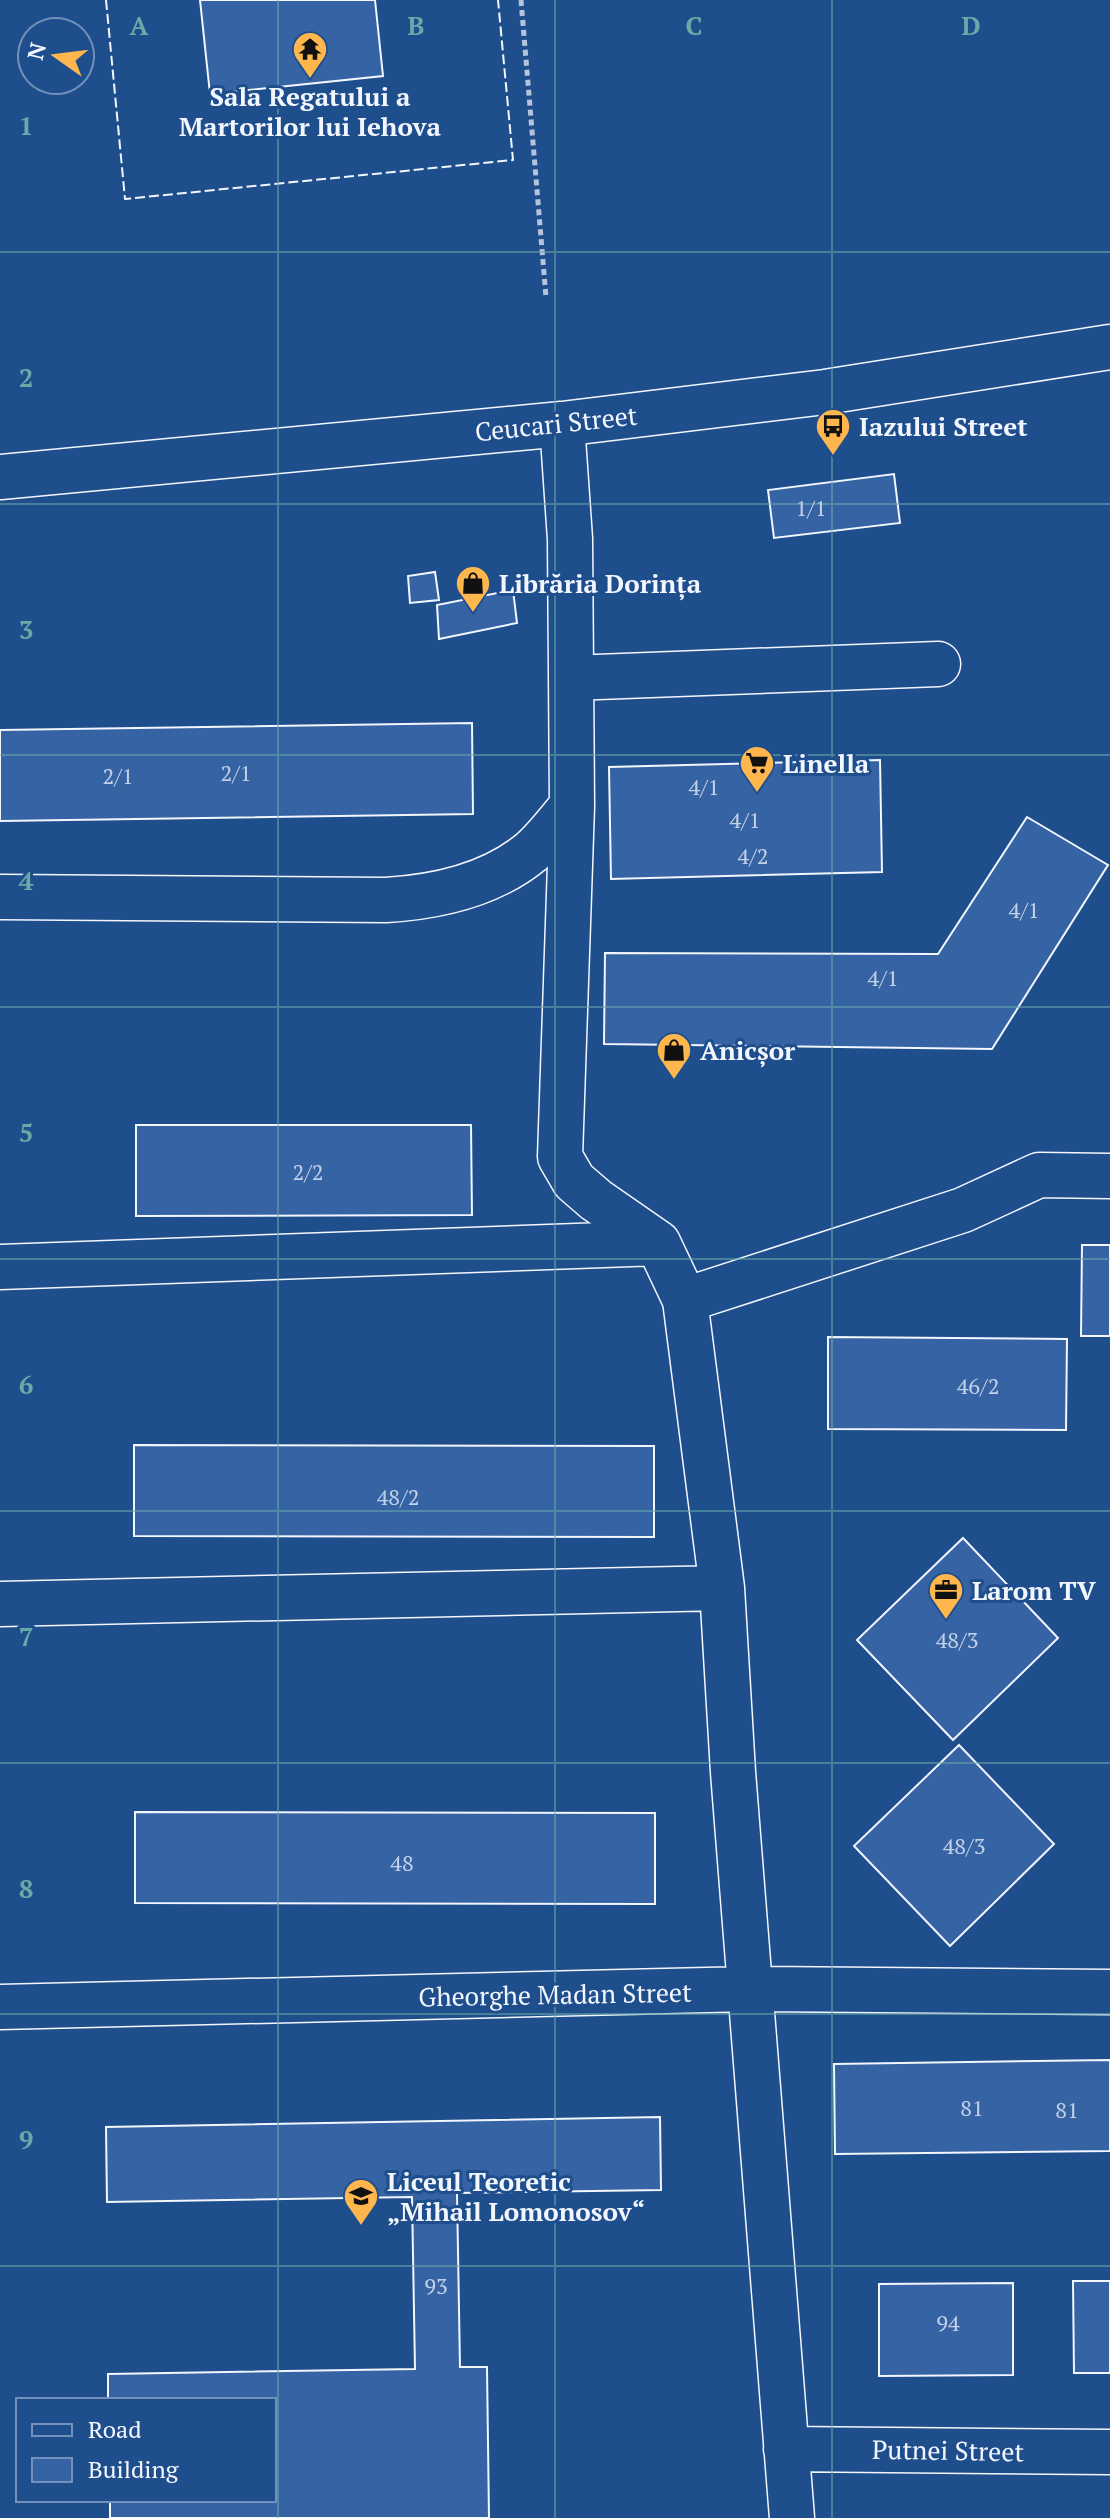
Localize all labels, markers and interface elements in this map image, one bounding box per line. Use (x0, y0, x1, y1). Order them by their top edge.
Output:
text: A (130, 8, 149, 42)
text: B (408, 8, 424, 42)
text: C (686, 8, 702, 42)
text: D (961, 8, 981, 42)
north arrow (16, 16, 96, 96)
temple icon: Sala Regatului a Martorilor lui Iehova (291, 30, 329, 80)
text: N (20, 39, 52, 63)
place label: Sala Regatului a Martorilor lui Iehova (179, 79, 442, 143)
text: 1 (19, 108, 33, 142)
text: 2 (19, 360, 33, 394)
street label: Ceucari Street (473, 398, 639, 448)
bus stop icon: Iazului Street (814, 407, 852, 457)
place label: Iazului Street (859, 409, 1028, 443)
house number: 1/1 (795, 493, 827, 522)
shop icon: Librăria Dorința (454, 564, 492, 614)
place label: Librăria Dorința (499, 566, 702, 601)
text: 3 (19, 612, 33, 646)
supermarket icon: Linella (738, 744, 776, 794)
place label: Linella (783, 746, 870, 780)
house number: 2/1 (220, 758, 252, 787)
house number: 2/1 (102, 761, 134, 790)
house number: 4/1 (688, 772, 720, 801)
house number: 4/1 (729, 805, 761, 834)
house number: 4/2 (737, 841, 769, 870)
text: 4 (19, 863, 34, 897)
house number: 4/1 (1008, 895, 1040, 924)
house number: 4/1 (867, 963, 899, 992)
shop icon: Anicșor (655, 1031, 693, 1081)
place label: Anicșor (700, 1033, 796, 1068)
text: 5 (19, 1115, 33, 1149)
house number: 2/2 (292, 1157, 324, 1186)
text: 6 (19, 1367, 33, 1401)
house number: 46/2 (957, 1371, 999, 1400)
house number: 48/2 (377, 1482, 419, 1511)
office icon: Larom TV (927, 1571, 965, 1621)
place label: Larom TV (972, 1573, 1097, 1607)
text: 7 (19, 1619, 33, 1653)
house number: 48/3 (936, 1625, 978, 1654)
house number: 48/3 (943, 1831, 985, 1860)
house number: 48 (390, 1848, 414, 1877)
text: 8 (19, 1871, 33, 1905)
street label: Gheorghe Madan Street (418, 1975, 692, 2013)
house number: 81 (960, 2093, 984, 2122)
house number: 81 (1055, 2095, 1079, 2124)
text: 9 (19, 2122, 33, 2156)
place label: Liceul Teoretic „Mihail Lomonosov“ (387, 2164, 645, 2228)
school or university icon: Liceul Teoretic „Mihail Lomonosov“ (342, 2177, 380, 2227)
house number: 93 (424, 2271, 448, 2300)
house number: 94 (936, 2308, 960, 2337)
legend (16, 2398, 276, 2502)
text: Road (88, 2413, 142, 2445)
street label: Putnei Street (872, 2432, 1025, 2468)
text: Building (88, 2453, 179, 2485)

